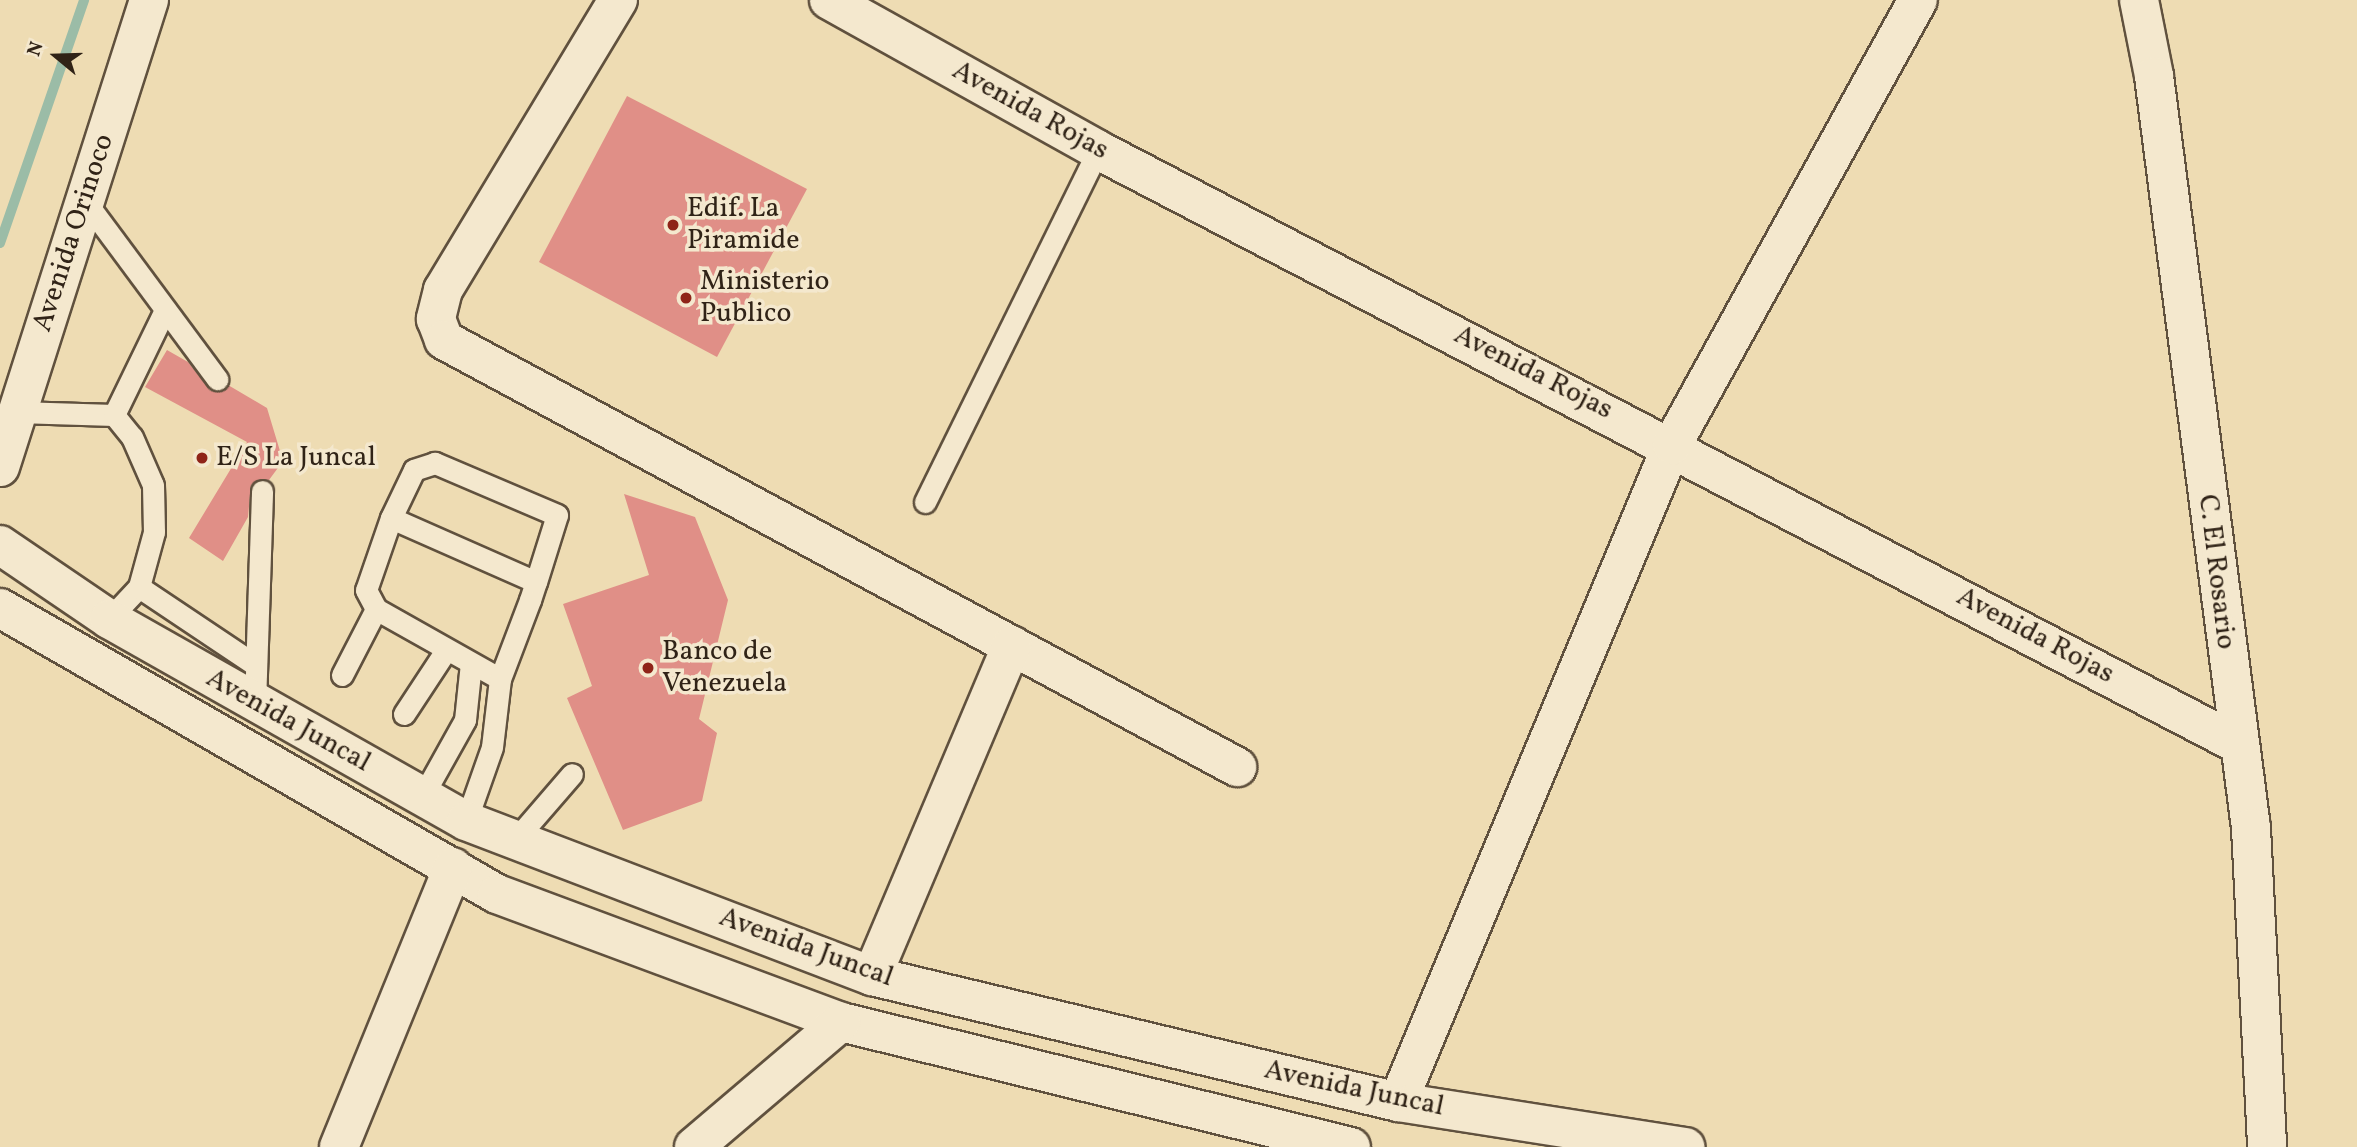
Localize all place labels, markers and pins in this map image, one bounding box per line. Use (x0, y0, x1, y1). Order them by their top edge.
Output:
place label: Edif. La Piramide (687, 192, 800, 258)
marker: Edif. La Piramide (665, 217, 681, 233)
place label: Ministerio Publico (700, 265, 829, 331)
marker: Ministerio Publico (678, 290, 694, 306)
place label: E/S La Juncal (216, 441, 376, 475)
marker: E/S La Juncal (194, 450, 210, 466)
place label: Banco de Venezuela (662, 635, 787, 701)
marker: Banco de Venezuela (640, 660, 656, 676)

